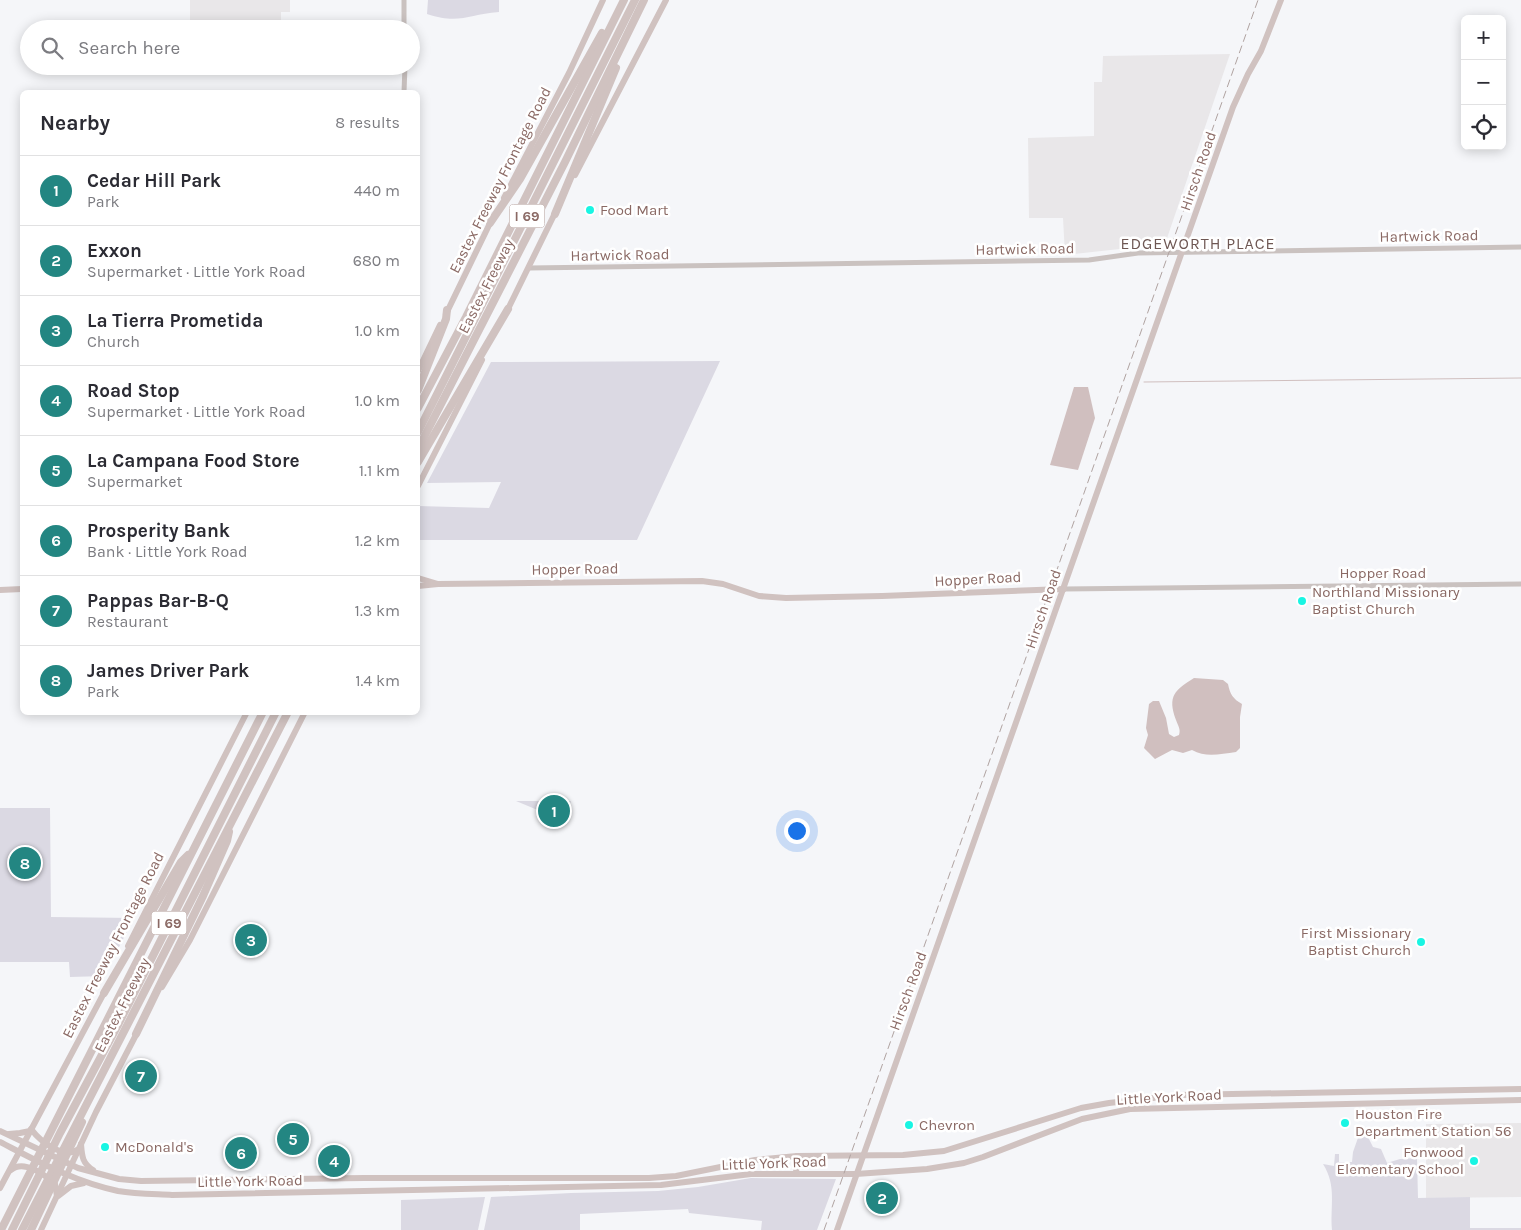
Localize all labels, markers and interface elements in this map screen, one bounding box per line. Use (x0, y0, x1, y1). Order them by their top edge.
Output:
map controls (1461, 15, 1506, 150)
button: + (1461, 15, 1506, 60)
search box (20, 20, 420, 75)
icon: search (38, 34, 66, 62)
text: Search here (78, 37, 180, 59)
button: − (1461, 60, 1506, 105)
street label: Eastex Freeway Frontage Road (445, 84, 555, 276)
button: locate (1461, 105, 1506, 150)
text: Nearby (40, 111, 110, 135)
text: 8 results (335, 113, 400, 132)
street label: Hirsch Road (1176, 129, 1220, 213)
text: Cedar Hill Park (87, 170, 221, 192)
text: 1 (53, 181, 59, 200)
text: 440 m (354, 181, 400, 200)
text: Park (87, 192, 119, 211)
place label: Food Mart (600, 201, 669, 219)
marker: Food Mart (584, 204, 596, 216)
road number: I 69 (510, 205, 544, 228)
street label: Hartwick Road (1379, 226, 1479, 246)
district label: EDGEWORTH PLACE (1120, 234, 1276, 253)
street label: Eastex Freeway (454, 236, 518, 336)
street label: Hartwick Road (975, 239, 1075, 259)
text: Exxon (87, 240, 142, 262)
street label: Hartwick Road (570, 245, 670, 265)
text: 2 (51, 251, 61, 270)
text: 680 m (353, 251, 400, 270)
text: Supermarket · Little York Road (87, 262, 306, 281)
text: La Tierra Prometida (87, 310, 263, 332)
text: 3 (51, 321, 61, 340)
text: 1.0 km (355, 321, 400, 340)
text: Church (87, 332, 140, 351)
text: Road Stop (87, 380, 180, 402)
text: 4 (51, 391, 61, 410)
text: 1.0 km (355, 391, 400, 410)
text: Supermarket · Little York Road (87, 402, 306, 421)
text: La Campana Food Store (87, 450, 300, 472)
text: 5 (51, 461, 61, 480)
text: 1.1 km (359, 461, 400, 480)
text: Supermarket (87, 472, 183, 491)
text: Prosperity Bank (87, 520, 230, 542)
text: 6 (51, 531, 61, 550)
text: 1.2 km (355, 531, 400, 550)
text: Bank · Little York Road (87, 542, 248, 561)
street label: Hopper Road (531, 559, 619, 579)
street label: Hopper Road (1340, 564, 1426, 582)
street label: Hirsch Road (1021, 567, 1065, 651)
street label: Hopper Road (934, 568, 1022, 590)
place label: Northland Missionary Baptist Church (1312, 583, 1460, 618)
text: Pappas Bar-B-Q (87, 590, 229, 612)
marker: Northland Missionary Baptist Church (1296, 595, 1308, 607)
text: 7 (52, 601, 60, 620)
text: 1.3 km (355, 601, 400, 620)
text: Restaurant (87, 612, 168, 631)
text: James Driver Park (87, 660, 249, 682)
text: 8 (51, 671, 61, 690)
text: 1.4 km (355, 671, 400, 690)
text: Park (87, 682, 119, 701)
pin: 1 (538, 792, 570, 830)
your location (784, 818, 810, 844)
pin: 8 (9, 844, 41, 882)
street label: Eastex Freeway Frontage Road (58, 849, 168, 1041)
road number: I 69 (152, 911, 186, 934)
pin: 3 (235, 921, 267, 959)
place label: First Missionary Baptist Church (1301, 924, 1411, 959)
marker: First Missionary Baptist Church (1415, 936, 1427, 948)
street label: Hirsch Road (885, 949, 931, 1033)
street label: Eastex Freeway (90, 955, 154, 1055)
pin: 7 (125, 1057, 157, 1095)
street label: Little York Road (1116, 1085, 1222, 1109)
place label: Houston Fire Department Station 56 (1355, 1105, 1512, 1140)
place label: Chevron (919, 1116, 975, 1134)
marker: Houston Fire Department Station 56 (1339, 1117, 1351, 1129)
marker: Chevron (903, 1119, 915, 1131)
pin: 5 (277, 1120, 309, 1158)
pin: 6 (225, 1134, 257, 1172)
place label: McDonald's (115, 1138, 194, 1156)
marker: McDonald's (99, 1141, 111, 1153)
pin: 4 (318, 1142, 350, 1180)
place label: Fonwood Elementary School (1337, 1143, 1464, 1178)
street label: Little York Road (721, 1152, 827, 1174)
marker: Fonwood Elementary School (1468, 1155, 1480, 1167)
street label: Little York Road (197, 1171, 303, 1191)
pin: 2 (866, 1179, 898, 1217)

